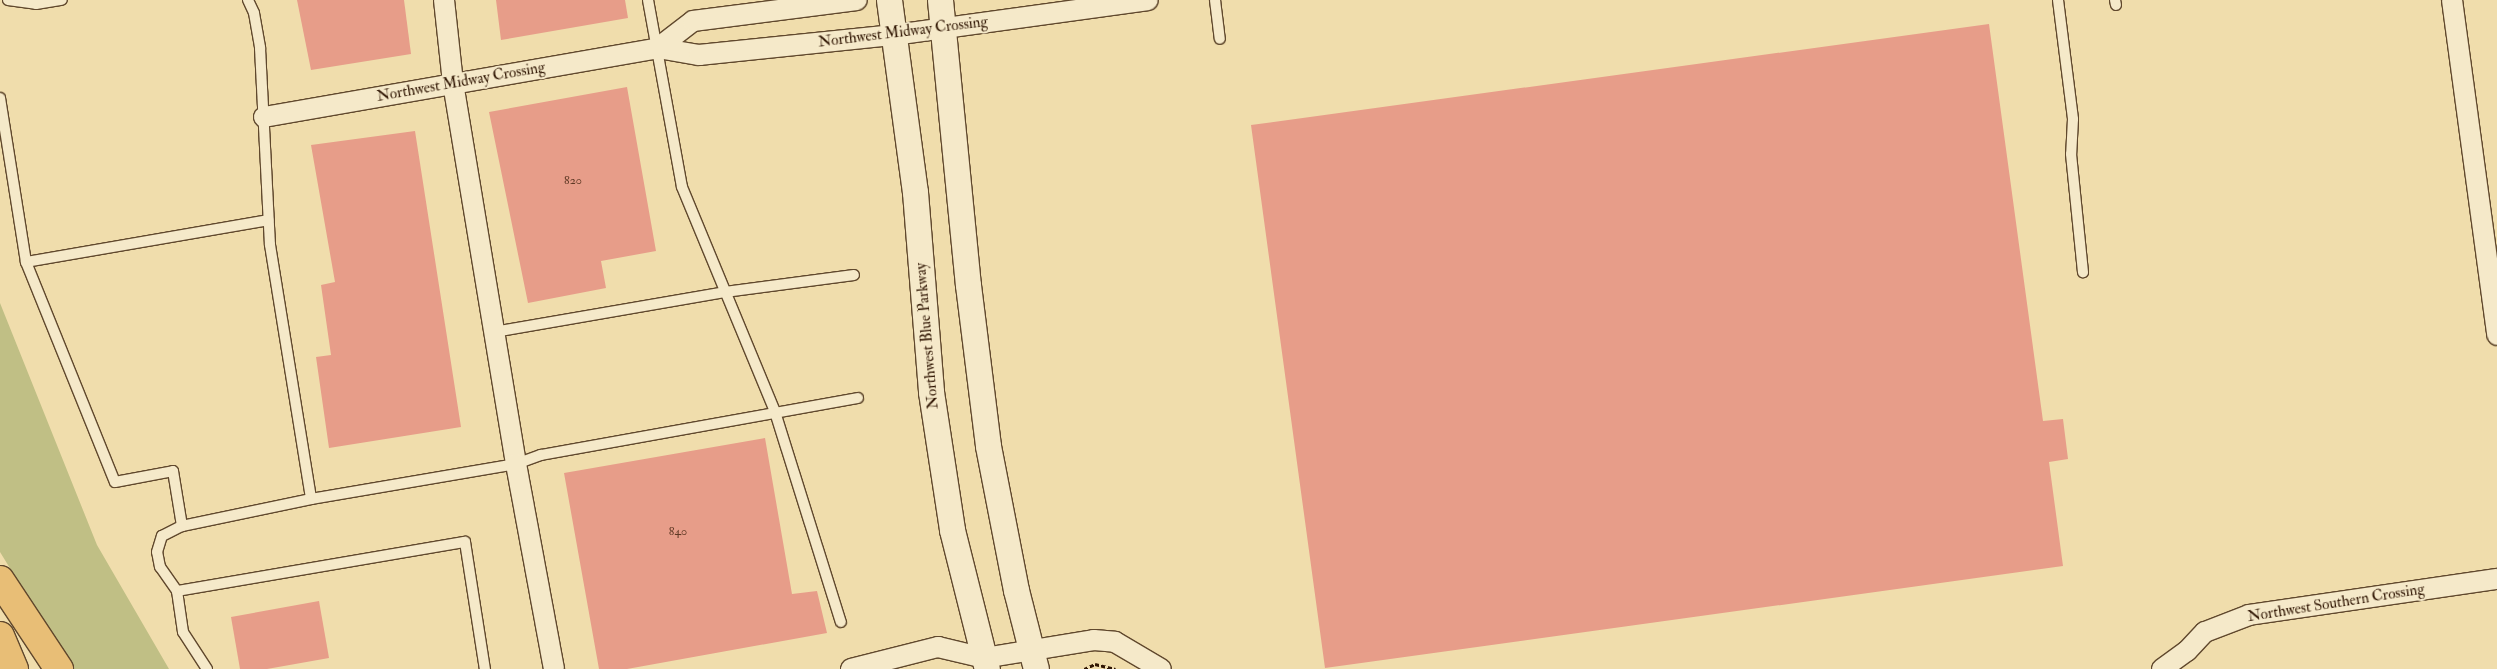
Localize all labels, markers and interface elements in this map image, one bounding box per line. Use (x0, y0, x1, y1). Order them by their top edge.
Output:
street label: Northwest Midway Crossing (817, 13, 989, 51)
street label: Northwest Midway Crossing (375, 58, 547, 106)
house number: 820 (564, 174, 582, 188)
street label: Northwest Blue Parkway (912, 262, 942, 410)
house number: 840 (669, 525, 687, 539)
street label: Northwest Southern Crossing (2246, 580, 2426, 626)

